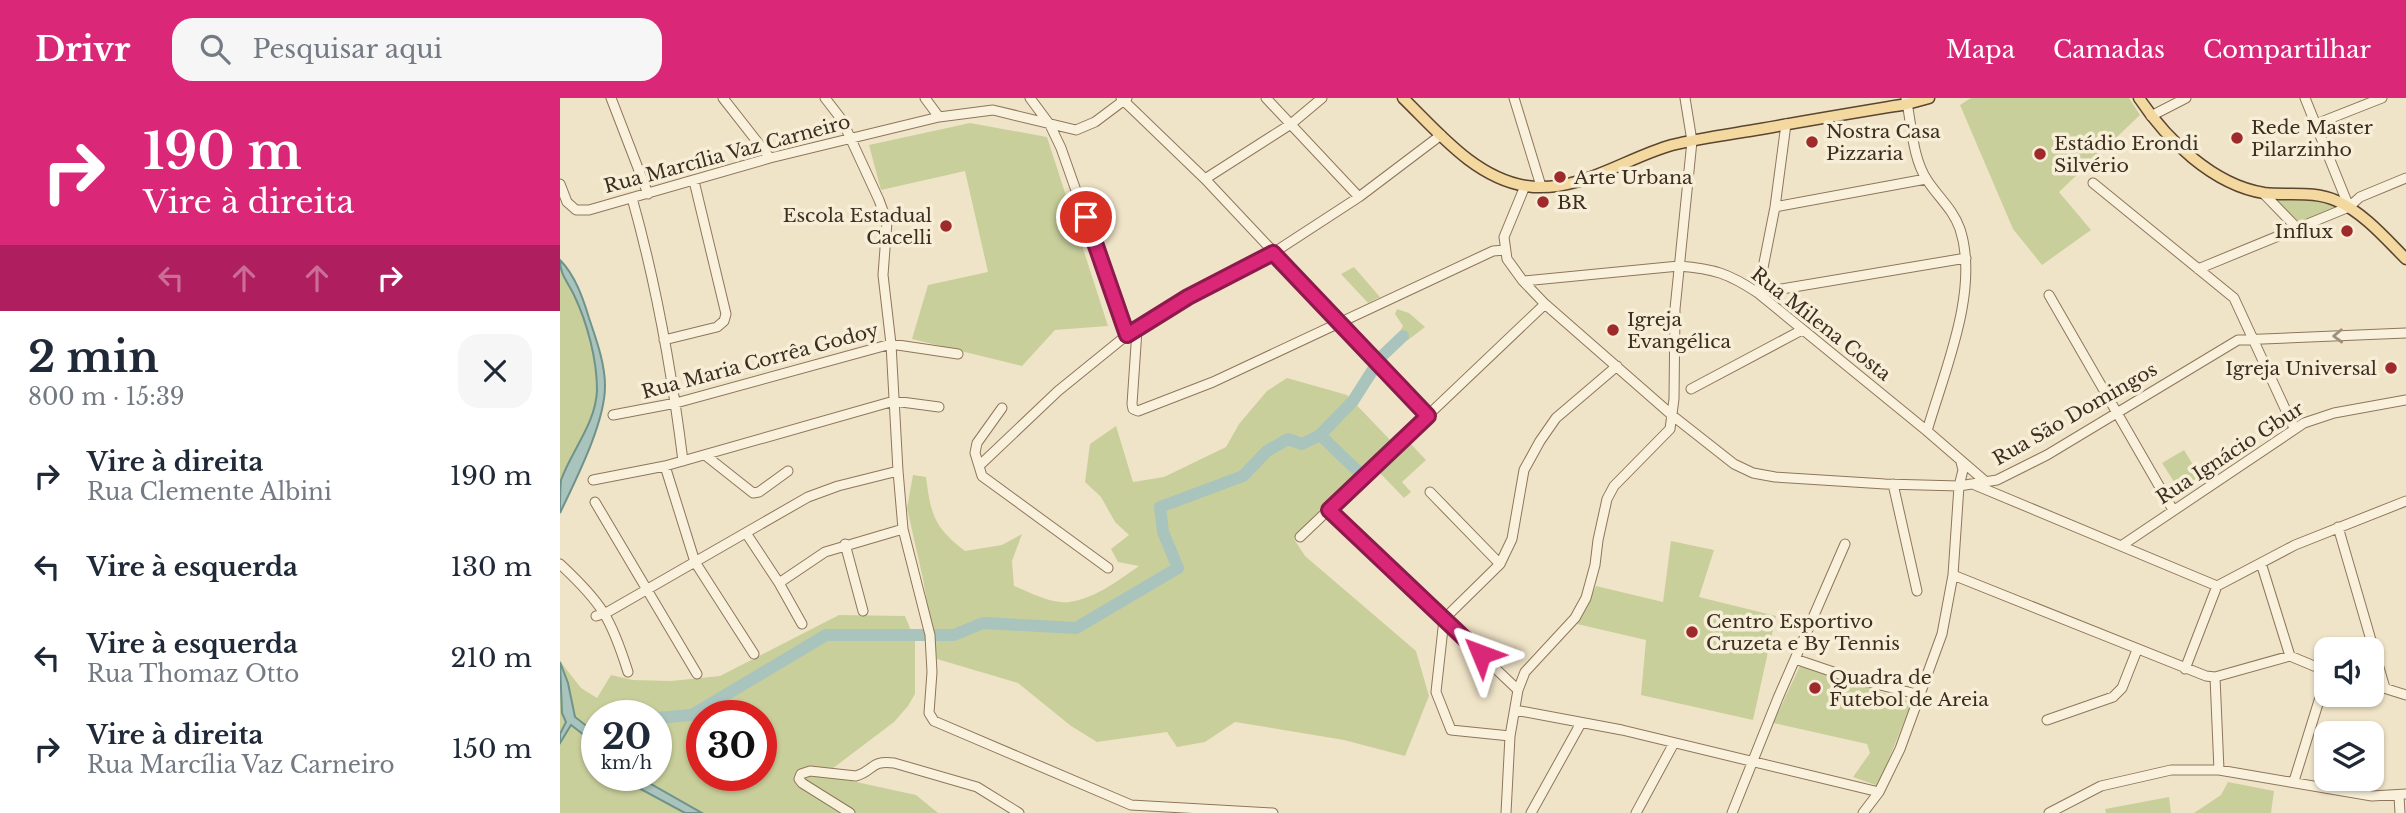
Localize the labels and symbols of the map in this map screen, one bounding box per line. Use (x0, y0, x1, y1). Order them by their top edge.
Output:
street label: Rua Marcília Vaz Carneiro (601, 110, 853, 198)
place label: Rede Master Pilarzinho (2251, 116, 2373, 161)
place label: Nostra Casa Pizzaria (1826, 120, 1941, 165)
marker: Rede Master Pilarzinho (2229, 130, 2245, 146)
place label: Estádio Erondi Silvério (2054, 132, 2199, 177)
marker: Nostra Casa Pizzaria (1804, 134, 1820, 150)
marker: Estádio Erondi Silvério (2032, 146, 2048, 162)
place label: Arte Urbana (1573, 166, 1693, 189)
marker: Arte Urbana (1552, 169, 1568, 185)
pin (1056, 187, 1116, 247)
place label: BR (1557, 191, 1587, 214)
marker: BR (1535, 194, 1551, 210)
place label: Escola Estadual Cacelli (783, 204, 933, 249)
marker: Escola Estadual Cacelli (938, 218, 954, 234)
place label: Influx (2275, 220, 2333, 243)
marker: Influx (2339, 223, 2355, 239)
street label: Rua Milena Costa (1747, 262, 1896, 386)
place label: Igreja Evangélica (1627, 308, 1731, 353)
street label: Rua Maria Corrêa Godoy (639, 318, 881, 404)
marker: Igreja Evangélica (1605, 322, 1621, 338)
one-way arrow (2332, 328, 2343, 343)
place label: Igreja Universal (2225, 357, 2377, 380)
street label: Rua São Domingos (1989, 358, 2161, 470)
marker: Igreja Universal (2383, 360, 2399, 376)
street label: Rua Ignácio Gbur (2152, 397, 2308, 509)
place label: Centro Esportivo Cruzeta e By Tennis (1706, 610, 1900, 655)
position arrow (1444, 617, 1518, 691)
marker: Centro Esportivo Cruzeta e By Tennis (1684, 624, 1700, 640)
place label: Quadra de Futebol de Areia (1829, 666, 1989, 711)
marker: Quadra de Futebol de Areia (1807, 680, 1823, 696)
speed limit sign: 30 (686, 700, 777, 791)

